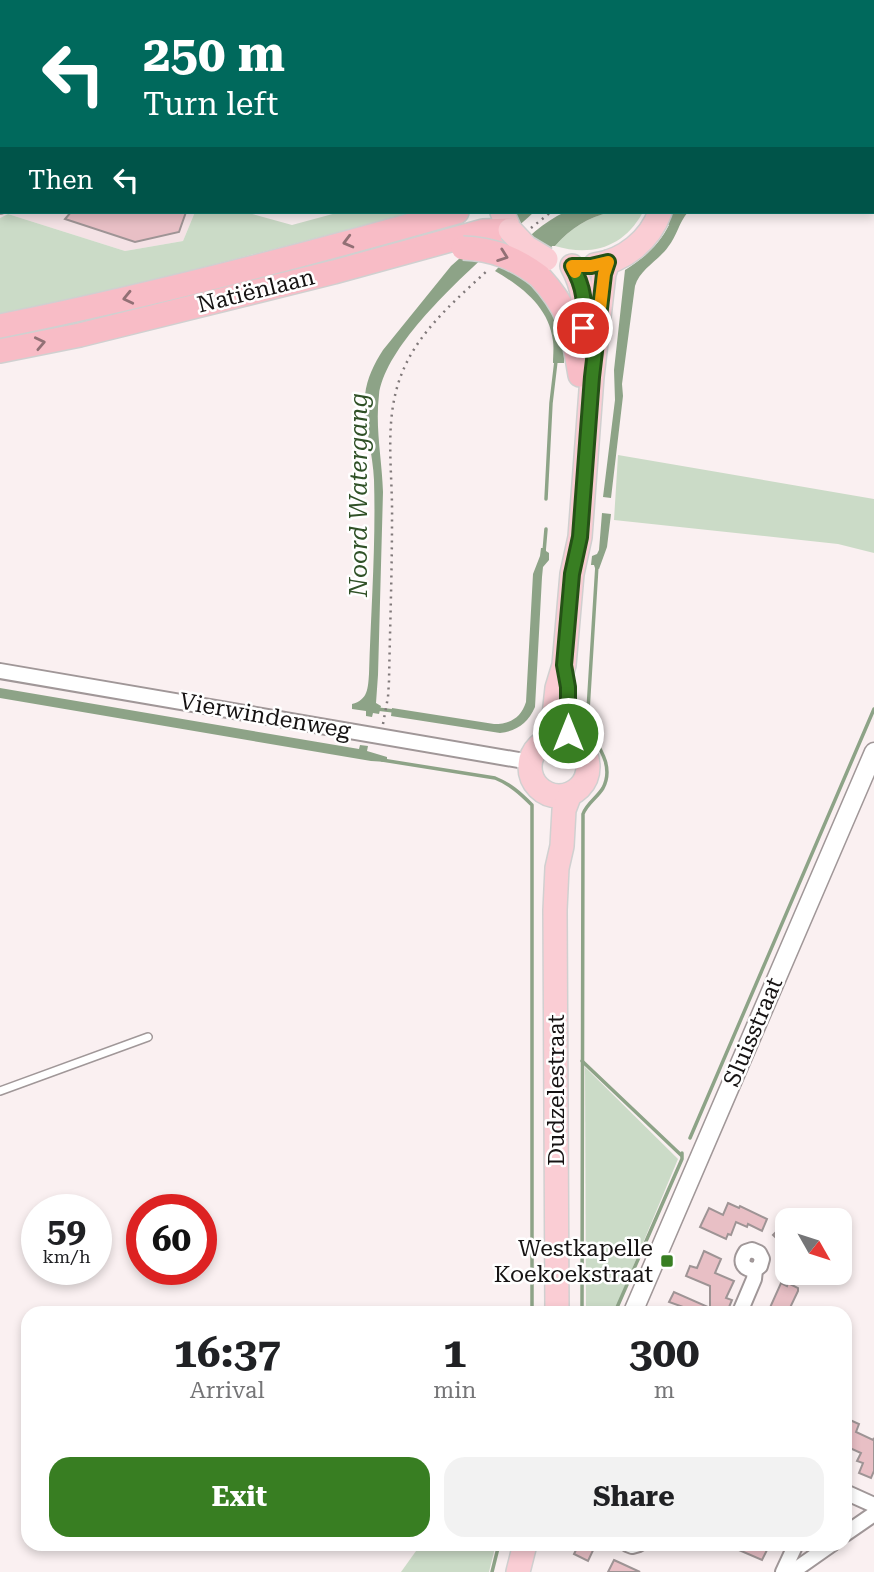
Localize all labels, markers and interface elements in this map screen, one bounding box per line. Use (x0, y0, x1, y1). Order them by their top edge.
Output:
text: 250 m (143, 26, 285, 83)
icon: left (28, 28, 119, 119)
text: Turn left (143, 85, 278, 123)
icon: left (107, 161, 145, 199)
text: Then (28, 165, 93, 195)
one-way arrow (342, 234, 354, 248)
one-way arrow (497, 247, 509, 261)
street label: Natiënlaan (195, 263, 318, 319)
one-way arrow (122, 290, 134, 304)
pin (553, 298, 613, 358)
icon: arrive (564, 309, 602, 347)
one-way arrow (34, 336, 46, 351)
water label: Noord Watergang (345, 393, 373, 598)
street label: Vierwindenweg (177, 688, 353, 744)
position arrow (531, 696, 605, 770)
street label: Sluisstraat (718, 973, 788, 1091)
street label: Dudzelestraat (543, 1014, 570, 1166)
speed limit sign: 60 (126, 1194, 217, 1285)
north arrow (775, 1208, 852, 1284)
map controls (775, 1208, 852, 1285)
text: 59 (47, 1210, 86, 1251)
place label: Westkapelle Koekoekstraat (494, 1235, 653, 1288)
text: km/h (42, 1246, 91, 1267)
marker: Westkapelle Koekoekstraat (659, 1253, 675, 1269)
text: 16:37 (174, 1328, 281, 1377)
text: 1 (443, 1328, 467, 1377)
text: 300 (629, 1328, 699, 1377)
text: Arrival (190, 1377, 264, 1404)
text: min (433, 1377, 476, 1404)
text: m (654, 1377, 675, 1404)
button: Exit (49, 1457, 430, 1537)
button: Share (444, 1457, 824, 1537)

